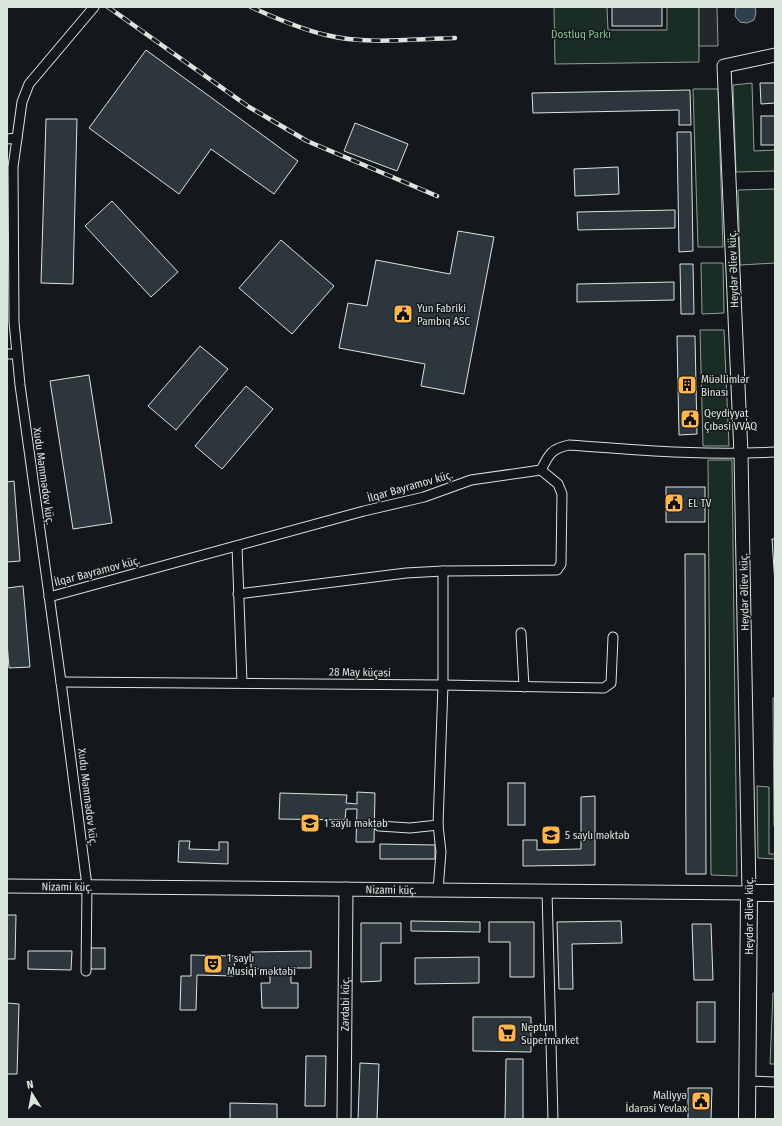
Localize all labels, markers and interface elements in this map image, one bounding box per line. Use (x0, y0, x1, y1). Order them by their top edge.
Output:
park label: Dostluq Parkı (551, 28, 611, 41)
street label: Heydər Əliev küç. (726, 230, 741, 308)
place label: Yun Fabriki Pambıq ASC (417, 302, 470, 328)
public building icon: Yun Fabriki Pambıq ASC (392, 303, 414, 325)
place label: Müəllimlər Binası (701, 373, 749, 399)
building icon: Müəllimlər Binası (676, 374, 698, 396)
place label: Qeydiyyat Çıbəsi VVAQ (704, 407, 757, 433)
public building icon: Qeydiyyat Çıbəsi VVAQ (679, 408, 701, 430)
street label: Xudu Məmmədov küç. (30, 427, 57, 526)
street label: İlqar Bayramov küç. (366, 467, 454, 505)
public building icon: EL TV (663, 492, 685, 514)
place label: EL TV (688, 497, 712, 510)
street label: İlqar Bayramov küç. (53, 553, 141, 589)
street label: Heydər Əliev küç. (737, 553, 752, 631)
street label: 28 May küçəsi (329, 665, 391, 680)
street label: Xudu Məmmədov küç. (75, 748, 100, 847)
school or university icon: 1 saylı məktəb (299, 812, 321, 834)
place label: 1 saylı məktəb (324, 817, 388, 830)
school or university icon: 5 saylı məktəb (540, 824, 562, 846)
place label: 5 saylı məktəb (565, 829, 630, 842)
street label: Heydər Əliev küç. (743, 877, 756, 955)
street label: Nizami küç. (41, 880, 93, 894)
street label: Nizami küç. (365, 883, 416, 897)
place label: 1 saylı Musiqi məktəbi (227, 952, 296, 978)
theatre icon: 1 saylı Musiqi məktəbi (202, 953, 224, 975)
street label: Zərdabi küç. (339, 977, 352, 1031)
place label: Neptun Supermarket (521, 1021, 579, 1047)
supermarket icon: Neptun Supermarket (496, 1022, 518, 1044)
north arrow (12, 1074, 52, 1114)
text: N (26, 1078, 35, 1092)
place label: Maliyyə İdarəsi Yevlax (626, 1089, 687, 1115)
public building icon: Maliyyə İdarəsi Yevlax (690, 1090, 712, 1112)

